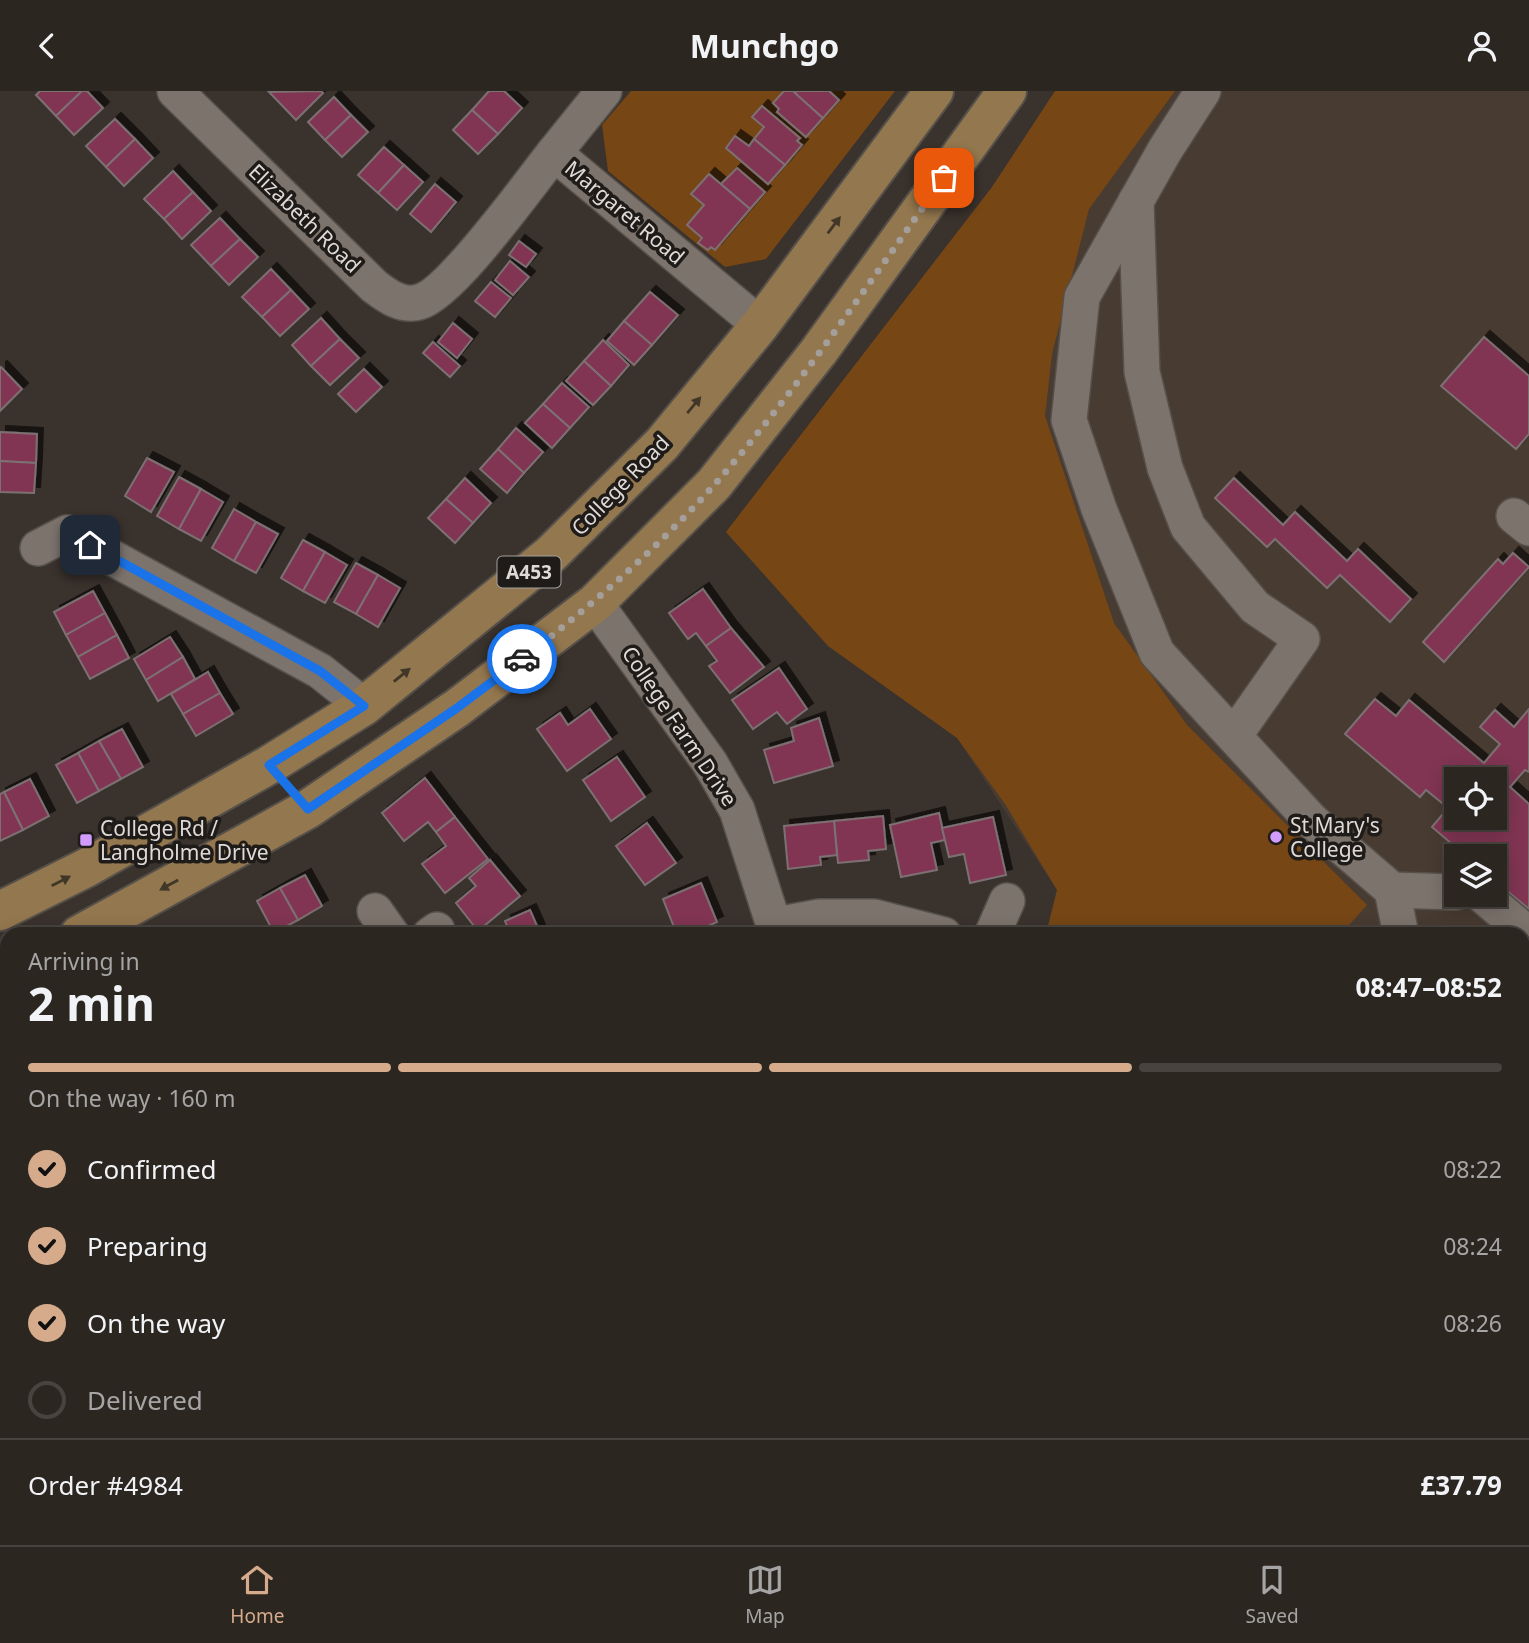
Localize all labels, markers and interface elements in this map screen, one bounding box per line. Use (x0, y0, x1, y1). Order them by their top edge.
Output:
text: Munchgo (690, 24, 839, 67)
icon: back (28, 27, 66, 65)
icon: person (1463, 27, 1501, 65)
pin (914, 148, 974, 208)
street label: Margaret Road (559, 154, 691, 270)
street label: Elizabeth Road (243, 157, 367, 279)
icon: bag (925, 159, 963, 197)
one-way arrow (827, 216, 841, 235)
one-way arrow (686, 396, 701, 413)
street label: College Road (565, 429, 675, 541)
pin (60, 515, 120, 575)
icon: home (71, 526, 109, 564)
road number: A453 (498, 557, 560, 587)
courier (487, 624, 557, 694)
icon: car (503, 640, 541, 678)
street label: College Farm Drive (616, 641, 744, 811)
one-way arrow (394, 668, 411, 683)
map controls (1444, 767, 1507, 907)
button: locate (1444, 767, 1507, 830)
place label: St Mary's College (1290, 811, 1380, 863)
place label: College Rd / Langholme Drive (100, 814, 269, 866)
marker: St Mary's College (1268, 829, 1284, 845)
marker: College Rd / Langholme Drive (78, 832, 94, 848)
button: layers (1444, 844, 1507, 907)
one-way arrow (51, 875, 71, 886)
one-way arrow (159, 879, 179, 891)
text: Arriving in (28, 945, 140, 977)
text: 08:47–08:52 (1355, 969, 1502, 1005)
text: 2 min (28, 972, 155, 1034)
text: On the way · 160 m (28, 1082, 235, 1114)
icon: check (28, 1150, 66, 1188)
text: Confirmed (87, 1151, 217, 1187)
text: 08:22 (1443, 1153, 1502, 1185)
icon: check (28, 1227, 66, 1265)
text: Preparing (87, 1228, 208, 1264)
text: 08:24 (1443, 1230, 1502, 1262)
icon: check (28, 1304, 66, 1342)
text: On the way (87, 1305, 225, 1341)
text: 08:26 (1443, 1307, 1502, 1339)
text: Delivered (87, 1382, 203, 1418)
text: Order #4984 (28, 1467, 183, 1503)
text: £37.79 (1420, 1467, 1502, 1503)
tab: Home (230, 1561, 284, 1629)
tab: Map (745, 1561, 785, 1629)
tab: Saved (1245, 1561, 1299, 1629)

